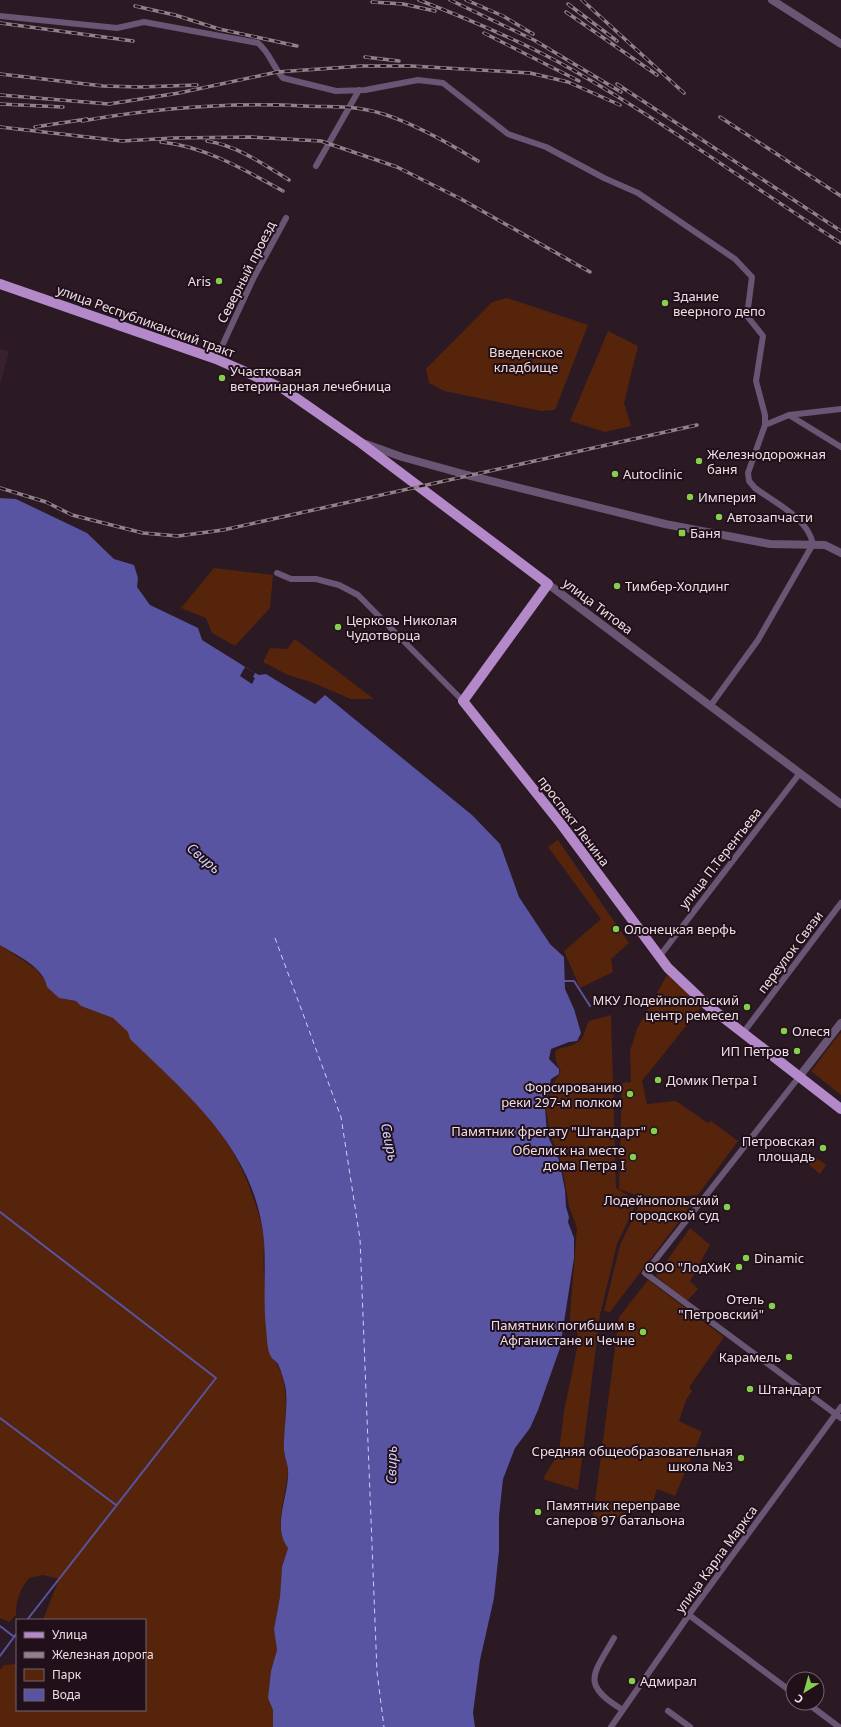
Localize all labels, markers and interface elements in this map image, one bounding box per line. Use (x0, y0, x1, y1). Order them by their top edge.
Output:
street label: Северный проезд (213, 218, 280, 326)
place label: Aris (188, 272, 211, 290)
marker: Aris (214, 276, 224, 286)
street label: улица Республиканский тракт (54, 280, 238, 362)
place label: Здание веерного депо (673, 287, 766, 320)
marker: Здание веерного депо (660, 298, 670, 308)
park label: Введенское кладбище (489, 343, 563, 376)
place label: Участковая ветеринарная лечебница (230, 362, 391, 395)
marker: Участковая ветеринарная лечебница (217, 373, 227, 383)
place label: Железнодорожная баня (707, 445, 826, 478)
marker: Железнодорожная баня (694, 456, 704, 466)
place label: Autoclinic (623, 465, 682, 483)
marker: Autoclinic (610, 469, 620, 479)
place label: Империя (698, 488, 756, 506)
marker: Империя (685, 492, 695, 502)
place label: Автозапчасти (727, 508, 813, 526)
marker: Автозапчасти (714, 512, 724, 522)
place label: Баня (690, 524, 721, 542)
marker: Баня (677, 528, 687, 538)
street label: улица Титова (559, 574, 637, 638)
place label: Тимбер-Холдинг (625, 577, 729, 595)
marker: Тимбер-Холдинг (612, 581, 622, 591)
place label: Церковь Николая Чудотворца (346, 611, 457, 644)
marker: Церковь Николая Чудотворца (333, 622, 343, 632)
street label: проспект Ленина (534, 772, 614, 870)
street label: улица П.Терентьева (675, 803, 765, 913)
water label: Свирь (183, 838, 225, 878)
street label: переулок Связи (753, 907, 827, 997)
place label: Олонецкая верфь (624, 920, 736, 938)
marker: Олонецкая верфь (611, 924, 621, 934)
place label: МКУ Лодейнопольский центр ремесел (592, 991, 739, 1024)
marker: МКУ Лодейнопольский центр ремесел (742, 1002, 752, 1012)
place label: Олеся (792, 1022, 830, 1040)
marker: Олеся (779, 1026, 789, 1036)
place label: ИП Петров (721, 1042, 789, 1060)
marker: ИП Петров (792, 1046, 802, 1056)
place label: Домик Петра I (666, 1071, 757, 1089)
marker: Домик Петра I (653, 1075, 663, 1085)
place label: Форсированию реки 297-м полком (501, 1078, 622, 1111)
marker: Форсированию реки 297-м полком (625, 1089, 635, 1099)
water label: Свирь (377, 1121, 403, 1163)
place label: Памятник фрегату "Штандарт" (451, 1122, 646, 1140)
marker: Памятник фрегату "Штандарт" (649, 1126, 659, 1136)
place label: Петровская площадь (742, 1132, 815, 1165)
place label: Обелиск на месте дома Петра I (513, 1141, 625, 1174)
marker: Петровская площадь (818, 1143, 828, 1153)
marker: Обелиск на месте дома Петра I (628, 1152, 638, 1162)
place label: Лодейнопольский городской суд (604, 1191, 719, 1224)
marker: Лодейнопольский городской суд (722, 1202, 732, 1212)
place label: Dinamic (754, 1249, 804, 1267)
marker: Dinamic (741, 1253, 751, 1263)
place label: ООО "ЛодХиК (645, 1258, 731, 1276)
marker: ООО "ЛодХиК (734, 1262, 744, 1272)
place label: Отель "Петровский" (678, 1290, 764, 1323)
marker: Отель "Петровский" (767, 1301, 777, 1311)
place label: Памятник погибшим в Афганистане и Чечне (491, 1316, 635, 1349)
marker: Памятник погибшим в Афганистане и Чечне (638, 1327, 648, 1337)
place label: Карамель (719, 1348, 781, 1366)
marker: Карамель (784, 1352, 794, 1362)
place label: Штандарт (758, 1380, 822, 1398)
marker: Штандарт (745, 1384, 755, 1394)
place label: Средняя общеобразовательная школа №3 (532, 1442, 733, 1475)
water label: Свирь (381, 1446, 401, 1484)
marker: Средняя общеобразовательная школа №3 (736, 1453, 746, 1463)
place label: Памятник переправе саперов 97 батальона (546, 1496, 685, 1529)
street label: улица Карла Маркса (671, 1502, 761, 1616)
marker: Памятник переправе саперов 97 батальона (533, 1507, 543, 1517)
legend (16, 1619, 146, 1711)
text: Улица (52, 1626, 87, 1643)
text: Железная дорога (52, 1646, 154, 1663)
text: Парк (52, 1666, 82, 1683)
north arrow (785, 1671, 825, 1711)
place label: Адмирал (640, 1672, 697, 1690)
marker: Адмирал (627, 1676, 637, 1686)
text: Вода (52, 1686, 81, 1703)
text: С (791, 1691, 806, 1708)

